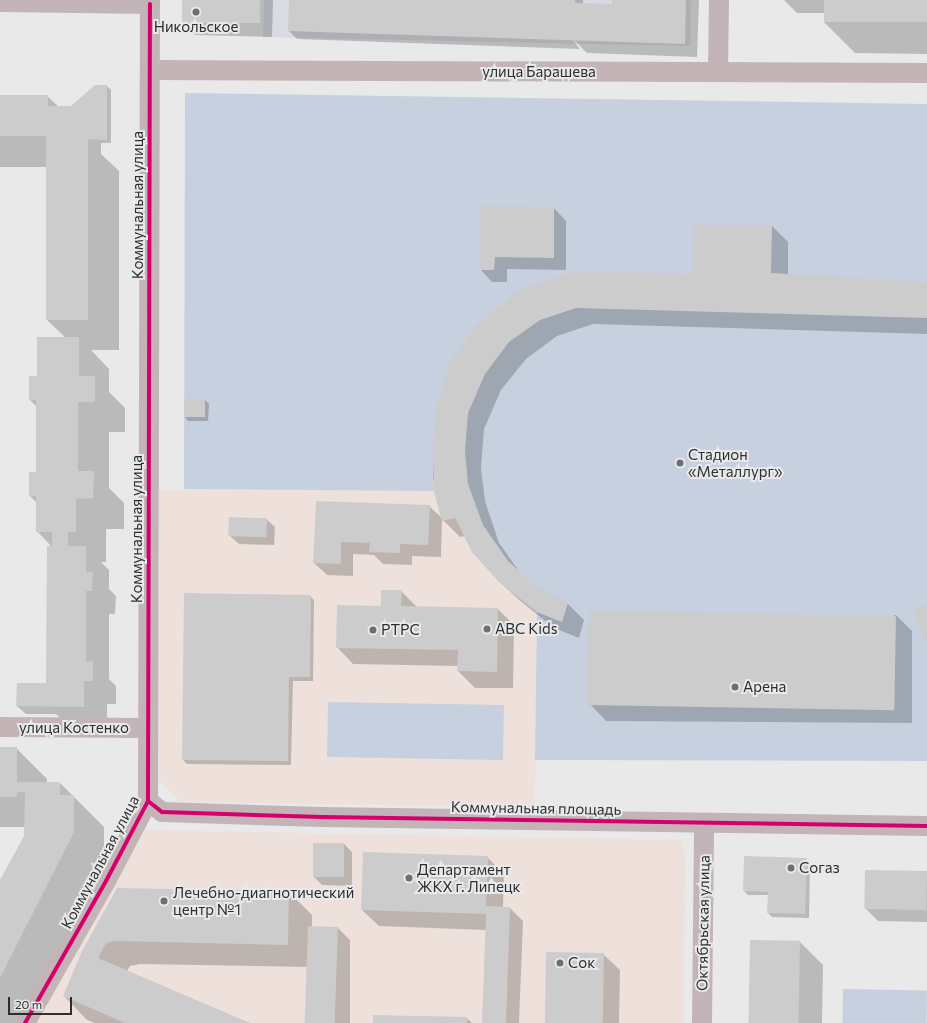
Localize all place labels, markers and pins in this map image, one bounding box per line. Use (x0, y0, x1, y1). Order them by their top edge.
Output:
marker: Никольское (191, 7, 201, 17)
place label: Никольское (154, 18, 238, 36)
place label: Стадион «Металлург» (688, 445, 783, 480)
marker: Стадион «Металлург» (675, 458, 685, 468)
place label: ABC Kids (495, 620, 558, 638)
place label: РТРС (381, 621, 420, 639)
marker: ABC Kids (482, 624, 492, 634)
marker: РТРС (368, 625, 378, 635)
place label: Арена (743, 678, 786, 696)
marker: Арена (730, 682, 740, 692)
place label: Согаз (799, 859, 840, 877)
place label: Департамент ЖКХ г. Липецк (417, 860, 521, 895)
marker: Согаз (786, 863, 796, 873)
marker: Департамент ЖКХ г. Липецк (404, 873, 414, 883)
place label: Лечебно-диагнотический центр №1 (173, 883, 354, 918)
marker: Лечебно-диагнотический центр №1 (158, 895, 170, 907)
place label: Сок (568, 954, 595, 972)
marker: Сок (555, 958, 565, 968)

